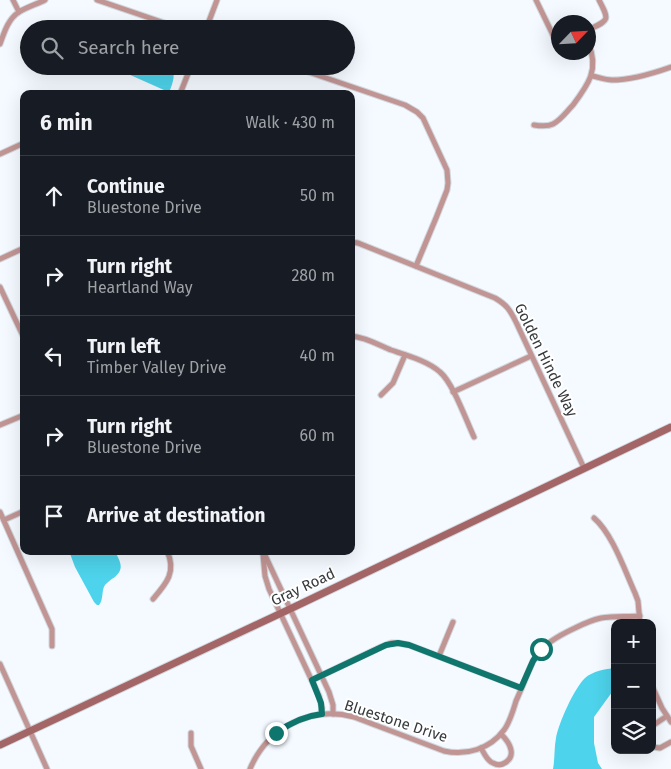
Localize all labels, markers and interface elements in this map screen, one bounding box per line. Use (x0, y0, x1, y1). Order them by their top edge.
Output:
north arrow (551, 15, 596, 60)
search box (20, 20, 355, 75)
icon: search (38, 34, 66, 62)
text: Search here (78, 36, 179, 59)
text: 6 min (40, 110, 93, 136)
text: Walk · 430 m (245, 113, 335, 132)
text: Continue (87, 175, 165, 198)
icon: ahead (40, 182, 68, 210)
text: 50 m (300, 186, 335, 205)
text: Bluestone Drive (87, 198, 202, 217)
text: Turn right (87, 255, 172, 278)
icon: right (40, 262, 68, 290)
text: 280 m (291, 266, 335, 285)
text: Heartland Way (87, 278, 193, 297)
street label: Golden Hinde Way (511, 300, 582, 420)
text: Turn left (87, 335, 161, 358)
icon: left (40, 342, 68, 370)
text: 40 m (300, 346, 335, 365)
text: Timber Valley Drive (87, 358, 227, 377)
text: Turn right (87, 415, 172, 438)
icon: right (40, 422, 68, 450)
text: 60 m (300, 426, 335, 445)
text: Bluestone Drive (87, 438, 202, 457)
icon: arrive (40, 502, 68, 530)
text: Arrive at destination (87, 504, 266, 527)
street label: Gray Road (268, 564, 338, 610)
map controls (611, 619, 656, 754)
button: + (611, 619, 656, 664)
route start (530, 638, 553, 661)
button: − (611, 664, 656, 709)
street label: Bluestone Drive (342, 696, 450, 746)
button: layers (611, 709, 656, 754)
route end (265, 722, 288, 745)

